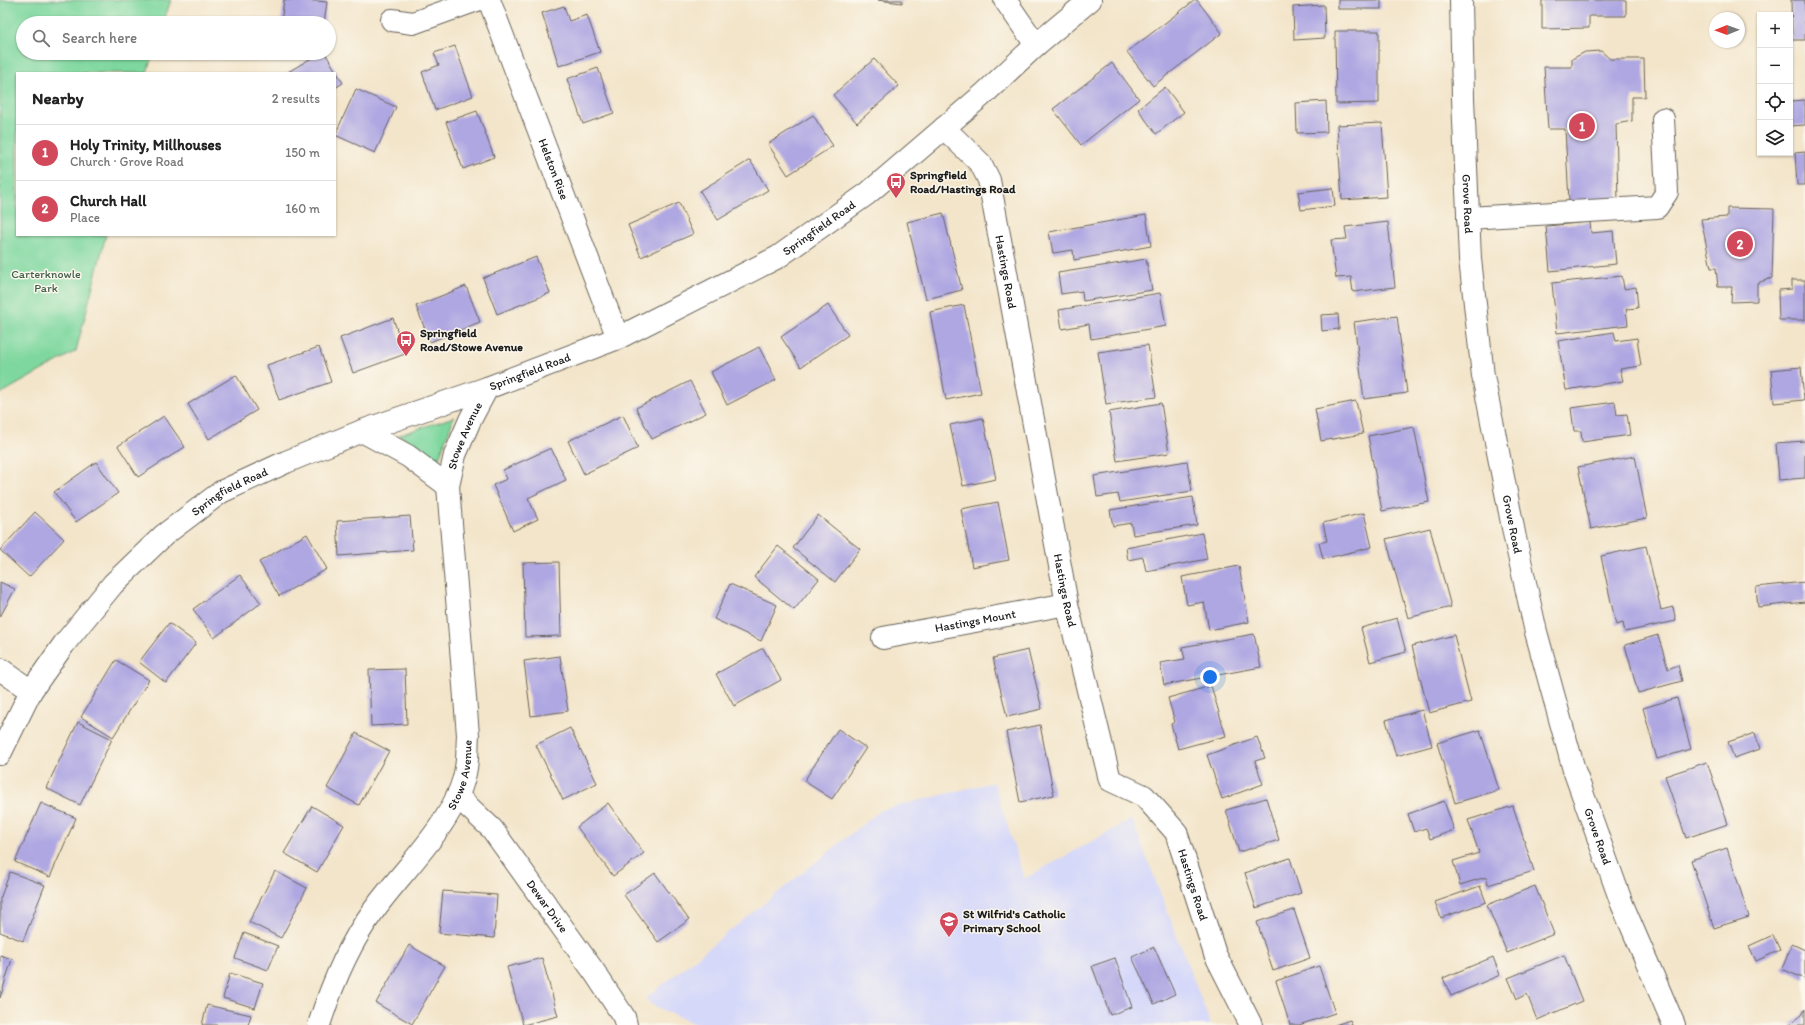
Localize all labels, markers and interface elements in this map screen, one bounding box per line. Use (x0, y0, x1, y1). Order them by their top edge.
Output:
north arrow (1709, 12, 1745, 48)
map controls (1757, 12, 1793, 156)
button: + (1757, 12, 1793, 48)
search box (16, 16, 336, 60)
icon: search (30, 27, 52, 49)
text: Search here (62, 29, 137, 47)
button: − (1757, 48, 1793, 84)
button: locate (1757, 84, 1793, 120)
text: Nearby (32, 88, 84, 108)
text: 2 results (272, 91, 320, 106)
pin: 1 (1569, 111, 1595, 141)
button: layers (1757, 120, 1793, 156)
text: Holy Trinity, Millhouses (70, 136, 221, 154)
street label: Helston Rise (536, 137, 572, 202)
text: 1 (42, 145, 48, 160)
text: 150 m (285, 145, 320, 160)
text: Church · Grove Road (70, 154, 184, 169)
place label: Springfield Road/Hastings Road (910, 168, 1016, 197)
bus stop icon: Springfield Road/Hastings Road (885, 171, 907, 199)
street label: Grove Road (1459, 174, 1476, 234)
text: Church Hall (70, 192, 146, 210)
street label: Springfield Road (780, 197, 859, 258)
text: 2 (42, 201, 48, 216)
text: 160 m (285, 201, 320, 216)
text: Place (70, 210, 100, 225)
pin: 2 (1727, 229, 1753, 259)
street label: Hastings Road (992, 234, 1020, 310)
park label: Carterknowle Park (11, 267, 81, 295)
place label: Springfield Road/Stowe Avenue (420, 326, 523, 354)
bus stop icon: Springfield Road/Stowe Avenue (395, 329, 417, 357)
street label: Springfield Road (487, 350, 573, 393)
street label: Stowe Avenue (445, 399, 485, 471)
street label: Springfield Road (189, 464, 270, 519)
street label: Grove Road (1500, 494, 1525, 555)
street label: Hastings Road (1051, 553, 1080, 629)
street label: Hastings Mount (934, 606, 1018, 635)
your location (1200, 667, 1220, 687)
street label: Stowe Avenue (445, 740, 475, 813)
street label: Grove Road (1581, 806, 1615, 867)
street label: Hastings Road (1175, 847, 1211, 923)
street label: Dewar Drive (524, 877, 571, 936)
place label: St Wilfrid's Catholic Primary School (963, 907, 1066, 936)
school or university icon: St Wilfrid's Catholic Primary School (938, 910, 960, 938)

